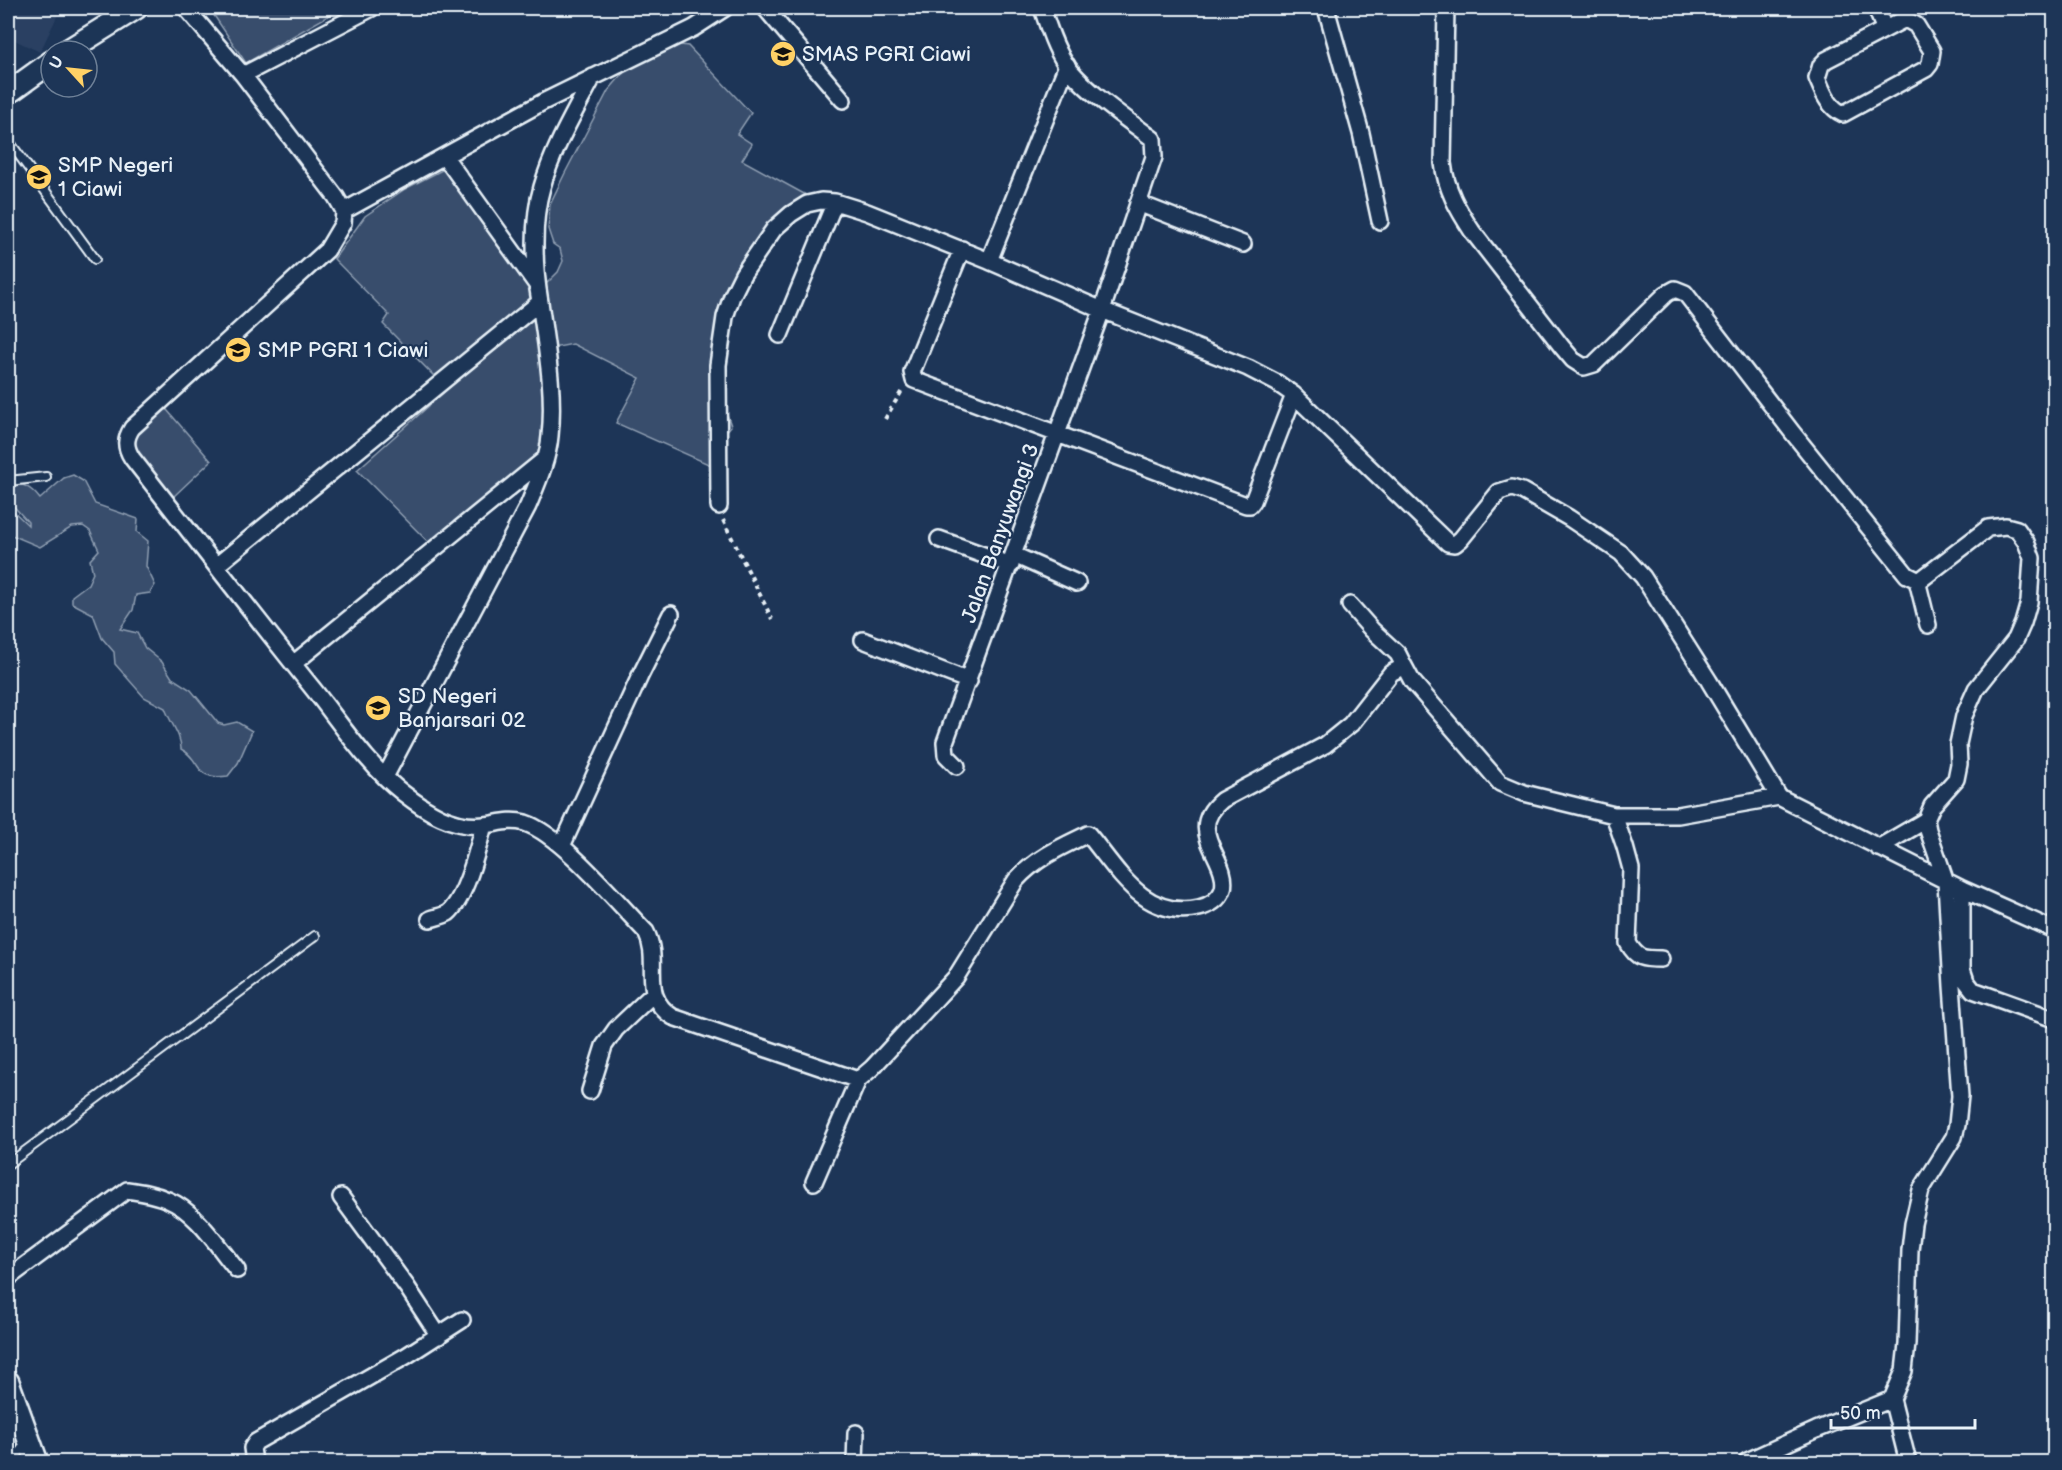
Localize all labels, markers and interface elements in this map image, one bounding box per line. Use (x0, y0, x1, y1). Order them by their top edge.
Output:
north arrow (39, 39, 99, 99)
school or university icon: SMAS PGRI Ciawi (768, 39, 798, 69)
place label: SMAS PGRI Ciawi (802, 42, 971, 67)
text: U (46, 53, 68, 72)
place label: SMP Negeri 1 Ciawi (58, 153, 173, 202)
school or university icon: SMP Negeri 1 Ciawi (24, 162, 54, 192)
school or university icon: SMP PGRI 1 Ciawi (223, 335, 253, 365)
place label: SMP PGRI 1 Ciawi (258, 338, 428, 363)
street label: Jalan Banyuwangi 3 (956, 440, 1045, 626)
place label: SD Negeri Banjarsari 02 (398, 684, 526, 733)
school or university icon: SD Negeri Banjarsari 02 (363, 693, 393, 723)
scale bar (1831, 1392, 1975, 1430)
text: 50 m (1840, 1403, 1881, 1424)

